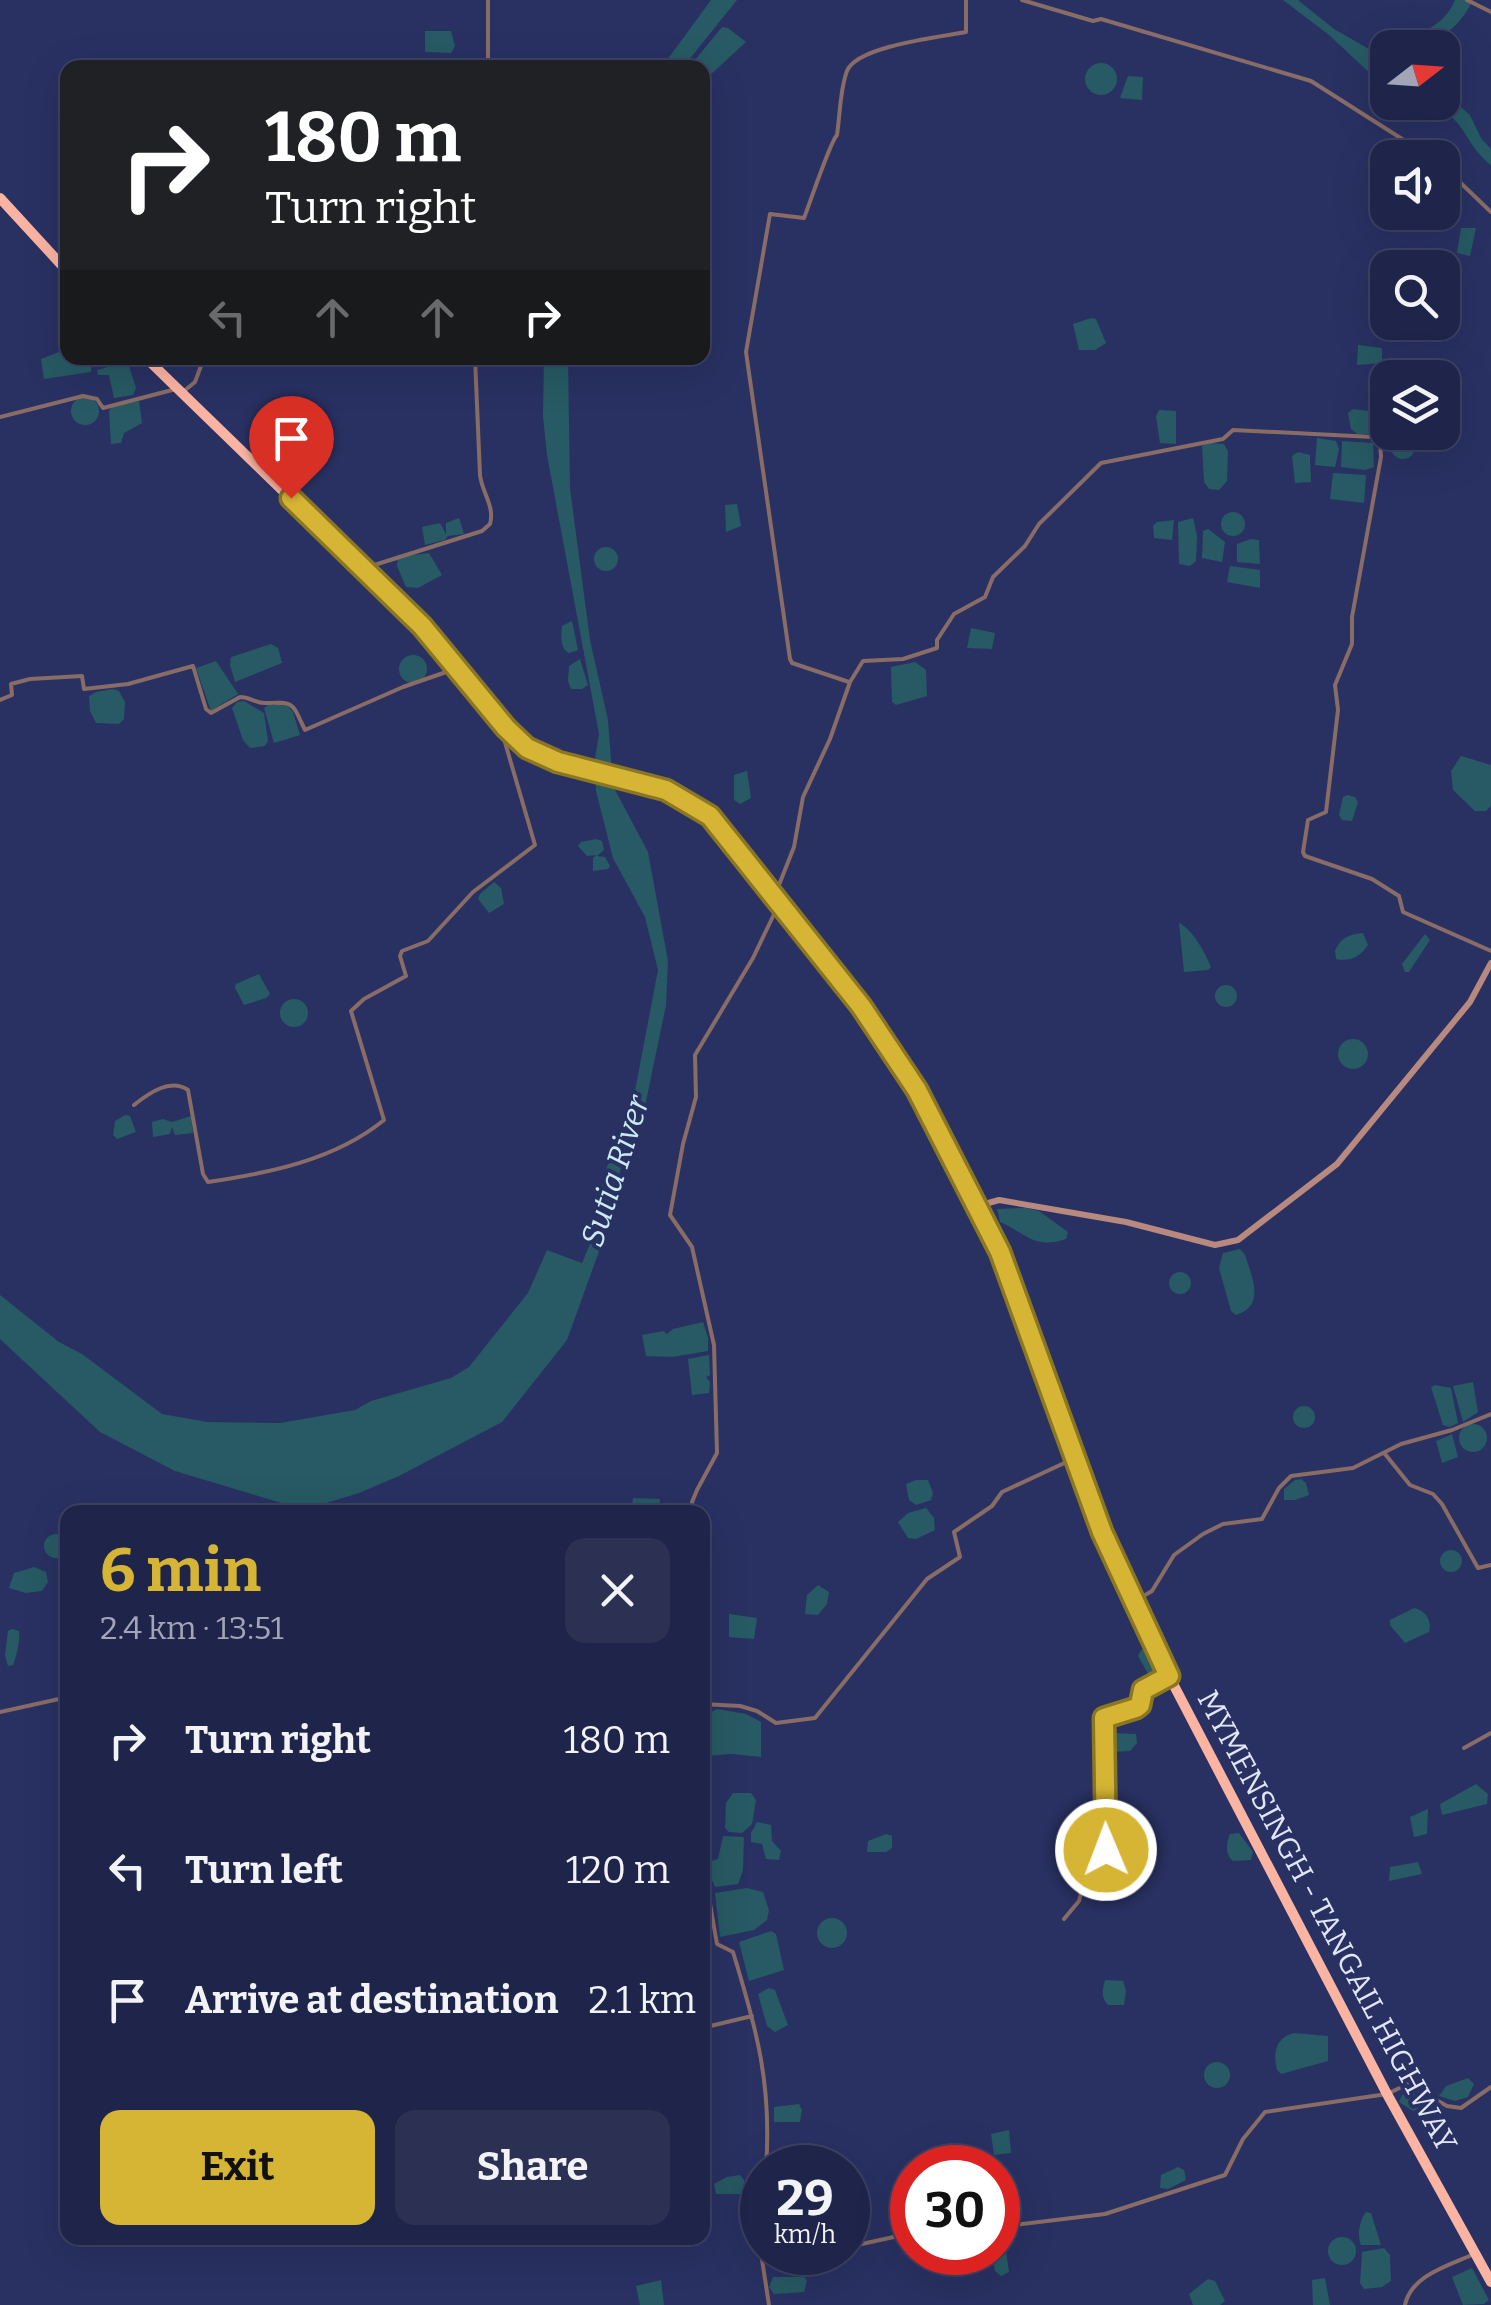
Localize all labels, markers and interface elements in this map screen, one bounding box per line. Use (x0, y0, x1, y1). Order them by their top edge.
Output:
north arrow (1370, 30, 1460, 120)
map controls (1370, 30, 1460, 450)
text: 180 m (265, 96, 461, 180)
icon: right (100, 100, 230, 230)
button: sound (1370, 140, 1460, 230)
text: Turn right (265, 181, 477, 235)
button: search (1370, 250, 1460, 340)
icon: left (200, 290, 255, 345)
icon: ahead (305, 290, 360, 345)
icon: ahead (410, 290, 465, 345)
icon: right (515, 290, 570, 345)
button: layers (1370, 360, 1460, 450)
pin (249, 396, 334, 499)
icon: arrive (264, 411, 319, 466)
water label: Sutia River (573, 1089, 658, 1251)
text: 6 min (100, 1535, 261, 1607)
button: close (565, 1538, 670, 1643)
text: 2.4 km · 13:51 (100, 1609, 284, 1647)
street label: MYMENSINGH - TANGAIL HIGHWAY (1190, 1684, 1465, 2158)
icon: right (100, 1713, 155, 1768)
text: Turn right (185, 1717, 371, 1763)
text: 180 m (564, 1717, 670, 1763)
position arrow (1054, 1798, 1158, 1902)
icon: left (100, 1843, 155, 1898)
text: Turn left (185, 1847, 343, 1893)
text: 120 m (566, 1847, 670, 1893)
icon: arrive (100, 1973, 155, 2028)
text: Arrive at destination (185, 1977, 558, 2023)
text: 2.1 km (588, 1977, 696, 2023)
button: Exit (100, 2110, 375, 2225)
button: Share (395, 2110, 670, 2225)
speed limit sign: 30 (890, 2145, 1020, 2275)
text: 29 (776, 2168, 834, 2228)
text: km/h (774, 2220, 836, 2250)

